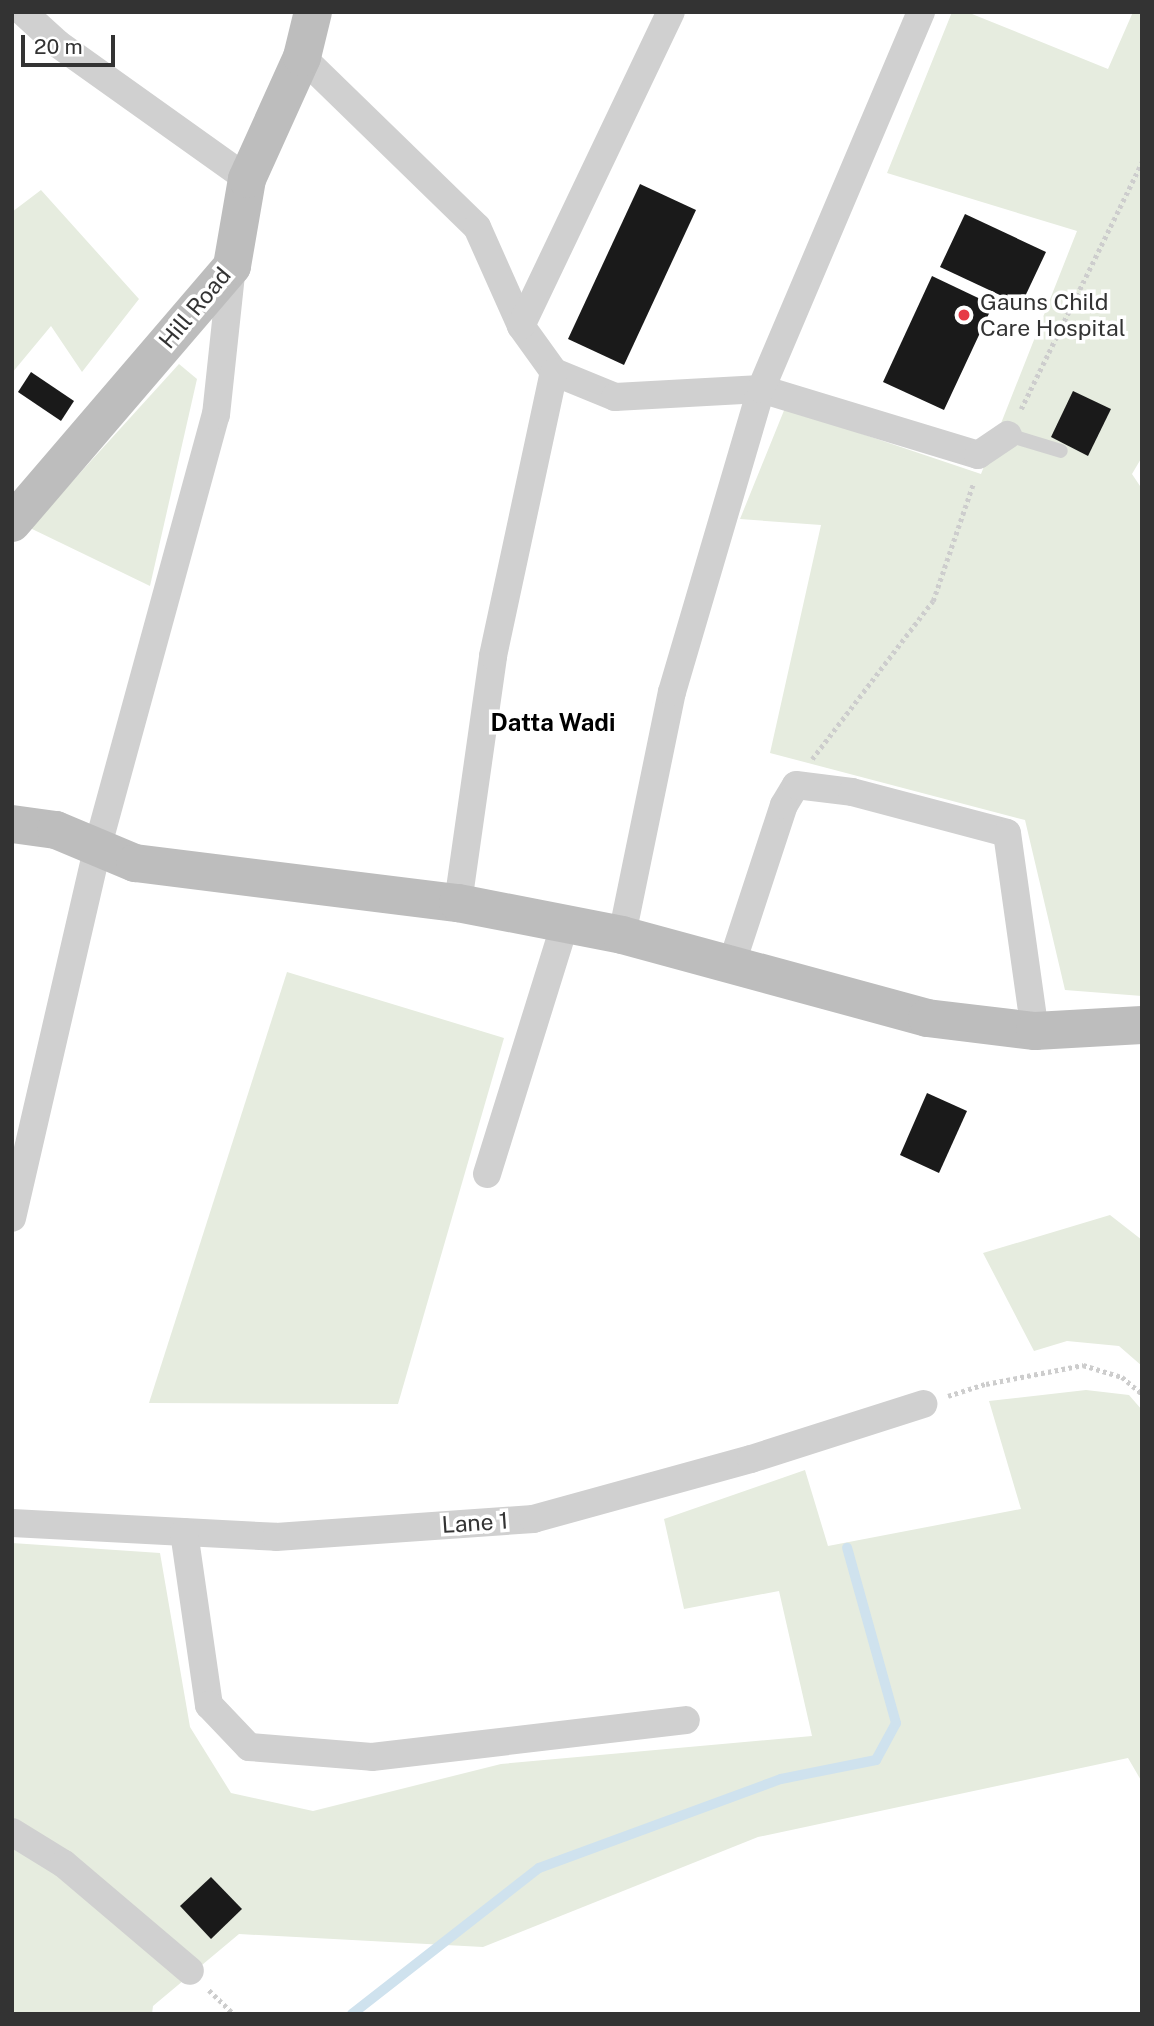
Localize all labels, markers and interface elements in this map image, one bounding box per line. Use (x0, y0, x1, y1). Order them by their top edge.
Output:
scale bar (24, 21, 119, 65)
text: 20 m (34, 34, 83, 59)
street label: Hill Road (153, 262, 237, 354)
place label: Gauns Child Care Hospital (980, 288, 1126, 342)
marker: Gauns Child Care Hospital (954, 305, 974, 325)
district label: Datta Wadi (490, 709, 616, 737)
street label: Lane 1 (441, 1507, 509, 1539)

